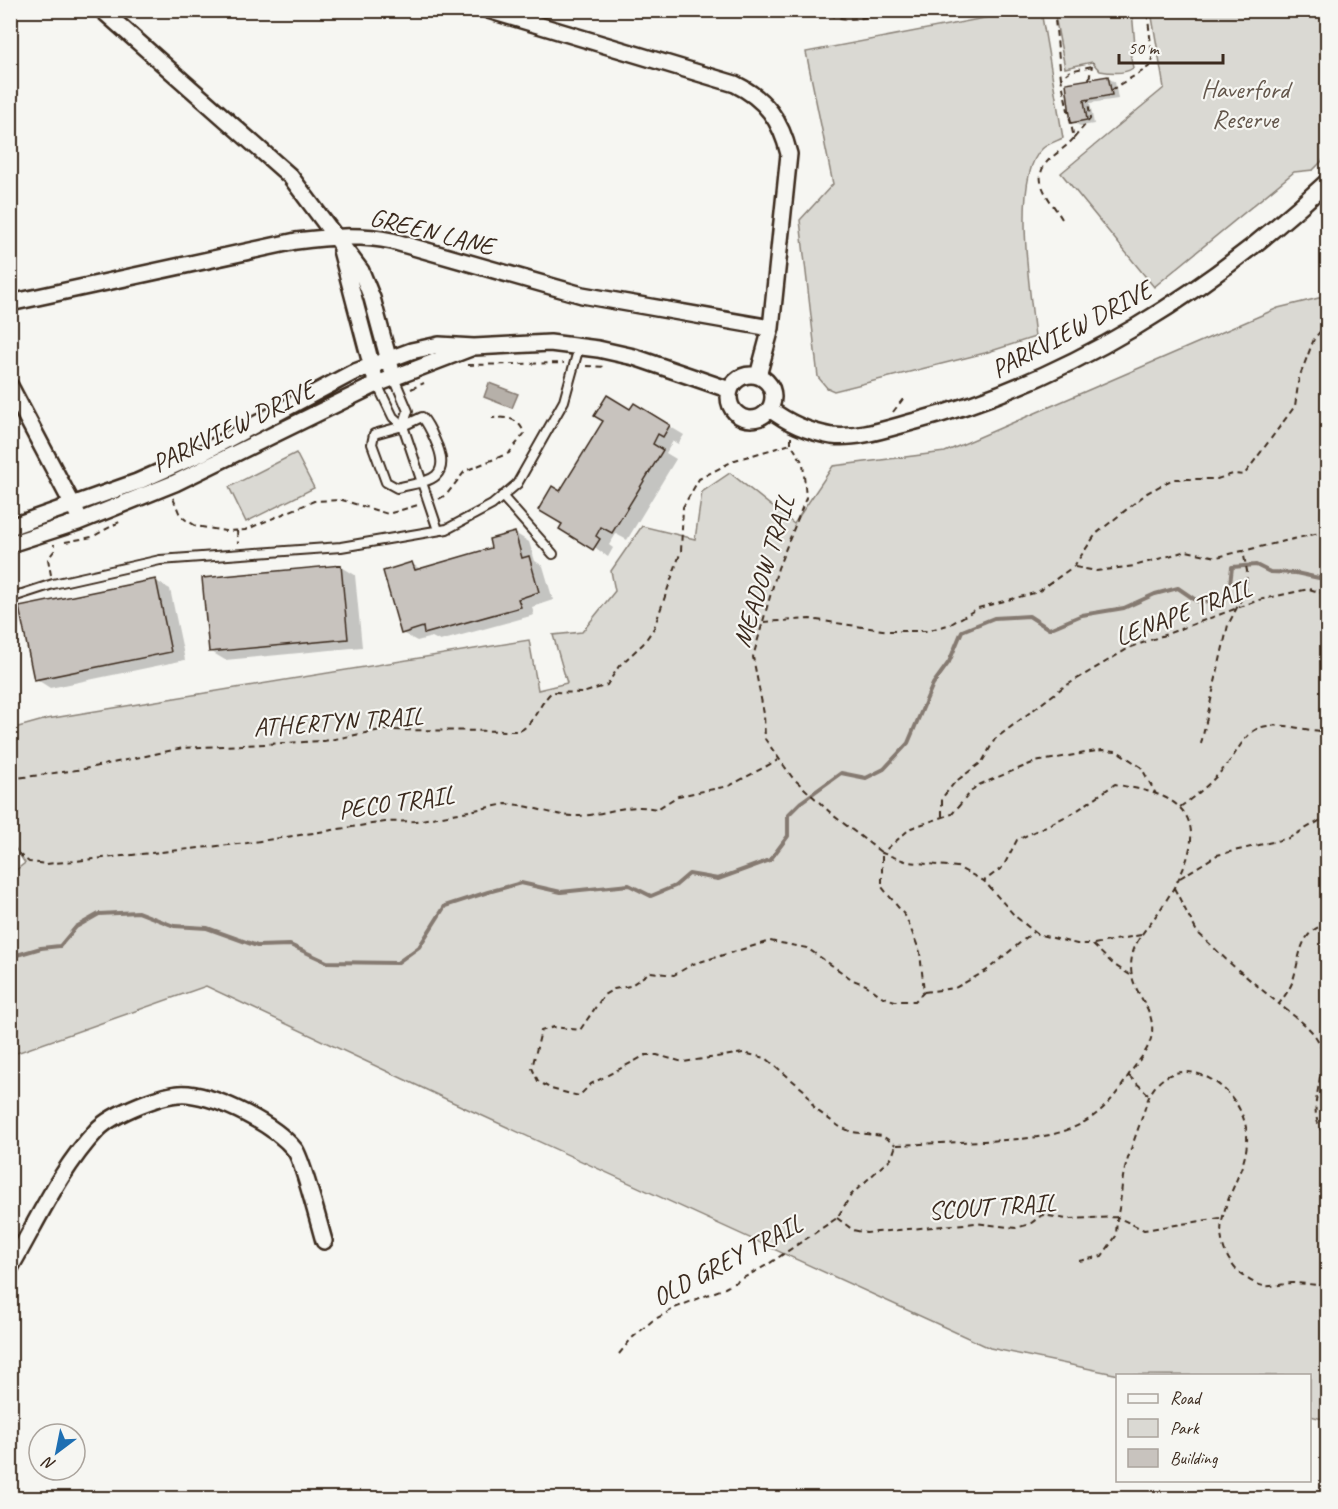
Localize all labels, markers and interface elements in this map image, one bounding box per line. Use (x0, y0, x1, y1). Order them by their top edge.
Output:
scale bar (1119, 27, 1222, 65)
text: 50 m (1128, 37, 1161, 59)
park label: Haverford Reserve (1201, 73, 1293, 136)
street label: GREEN LANE (367, 200, 500, 264)
street label: PARKVIEW DRIVE (985, 272, 1160, 386)
street label: PARKVIEW DRIVE (147, 371, 323, 480)
street label: MEADOW TRAIL (725, 490, 802, 651)
street label: LENAPE TRAIL (1110, 571, 1257, 654)
street label: ATHERTYN TRAIL (252, 699, 425, 744)
street label: PECO TRAIL (336, 778, 457, 827)
street label: SCOUT TRAIL (927, 1186, 1058, 1227)
street label: OLD GREY TRAIL (647, 1207, 809, 1314)
legend (1116, 1374, 1311, 1482)
text: Road (1170, 1387, 1203, 1409)
text: Park (1170, 1417, 1200, 1439)
north arrow (27, 1422, 87, 1482)
text: Building (1170, 1447, 1219, 1469)
text: N (37, 1451, 59, 1475)

